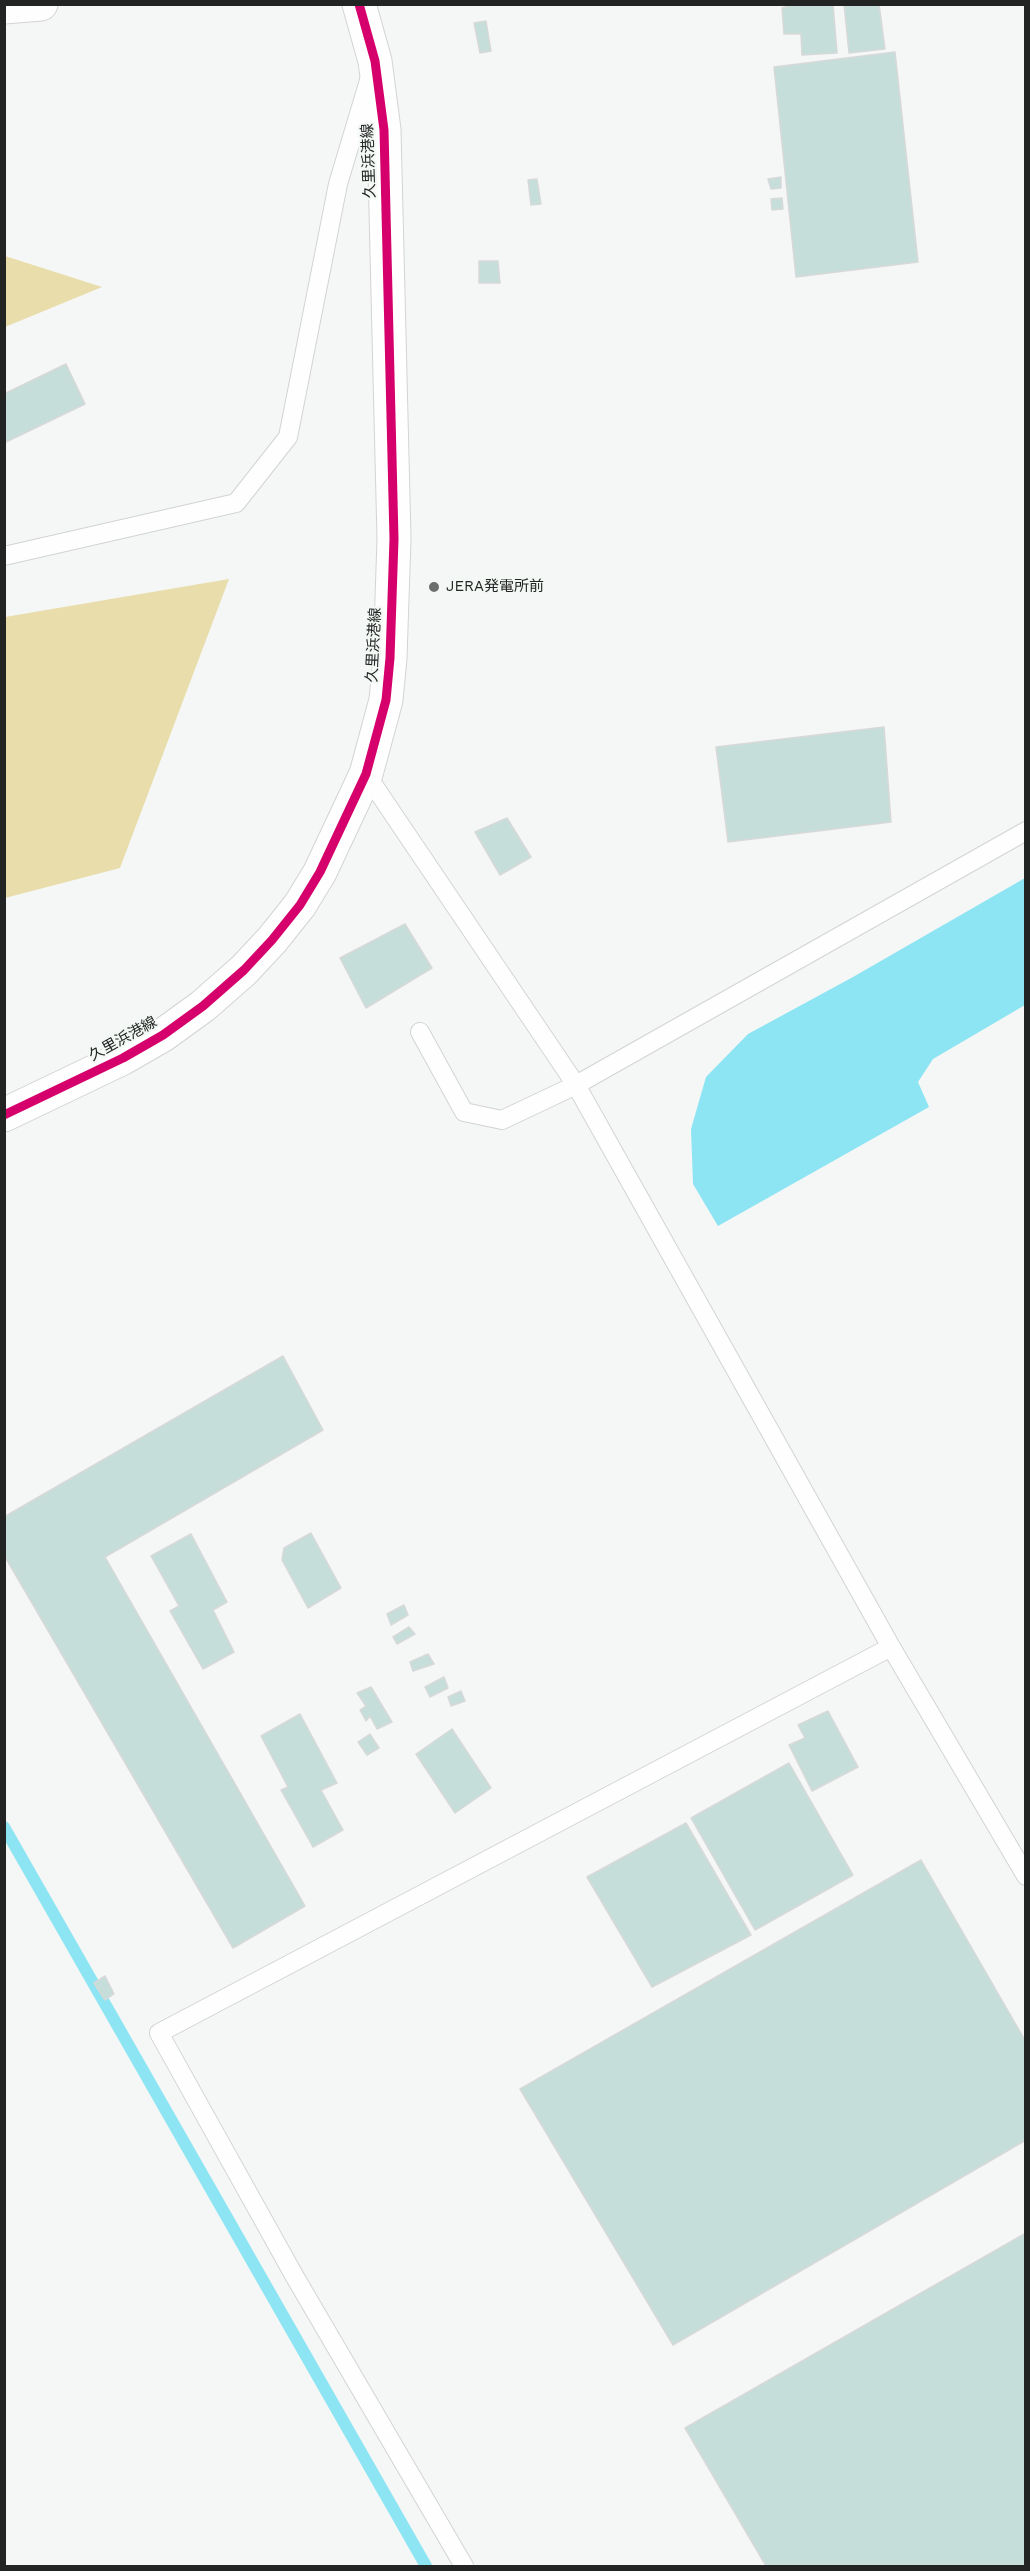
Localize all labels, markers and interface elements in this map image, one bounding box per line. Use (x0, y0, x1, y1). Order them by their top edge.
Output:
street label: 久里浜港線 (359, 123, 379, 199)
place label: JERA発電所前 (446, 578, 544, 596)
marker: JERA発電所前 (427, 580, 441, 594)
street label: 久里浜港線 (363, 607, 385, 683)
street label: 久里浜港線 (86, 1013, 160, 1065)

